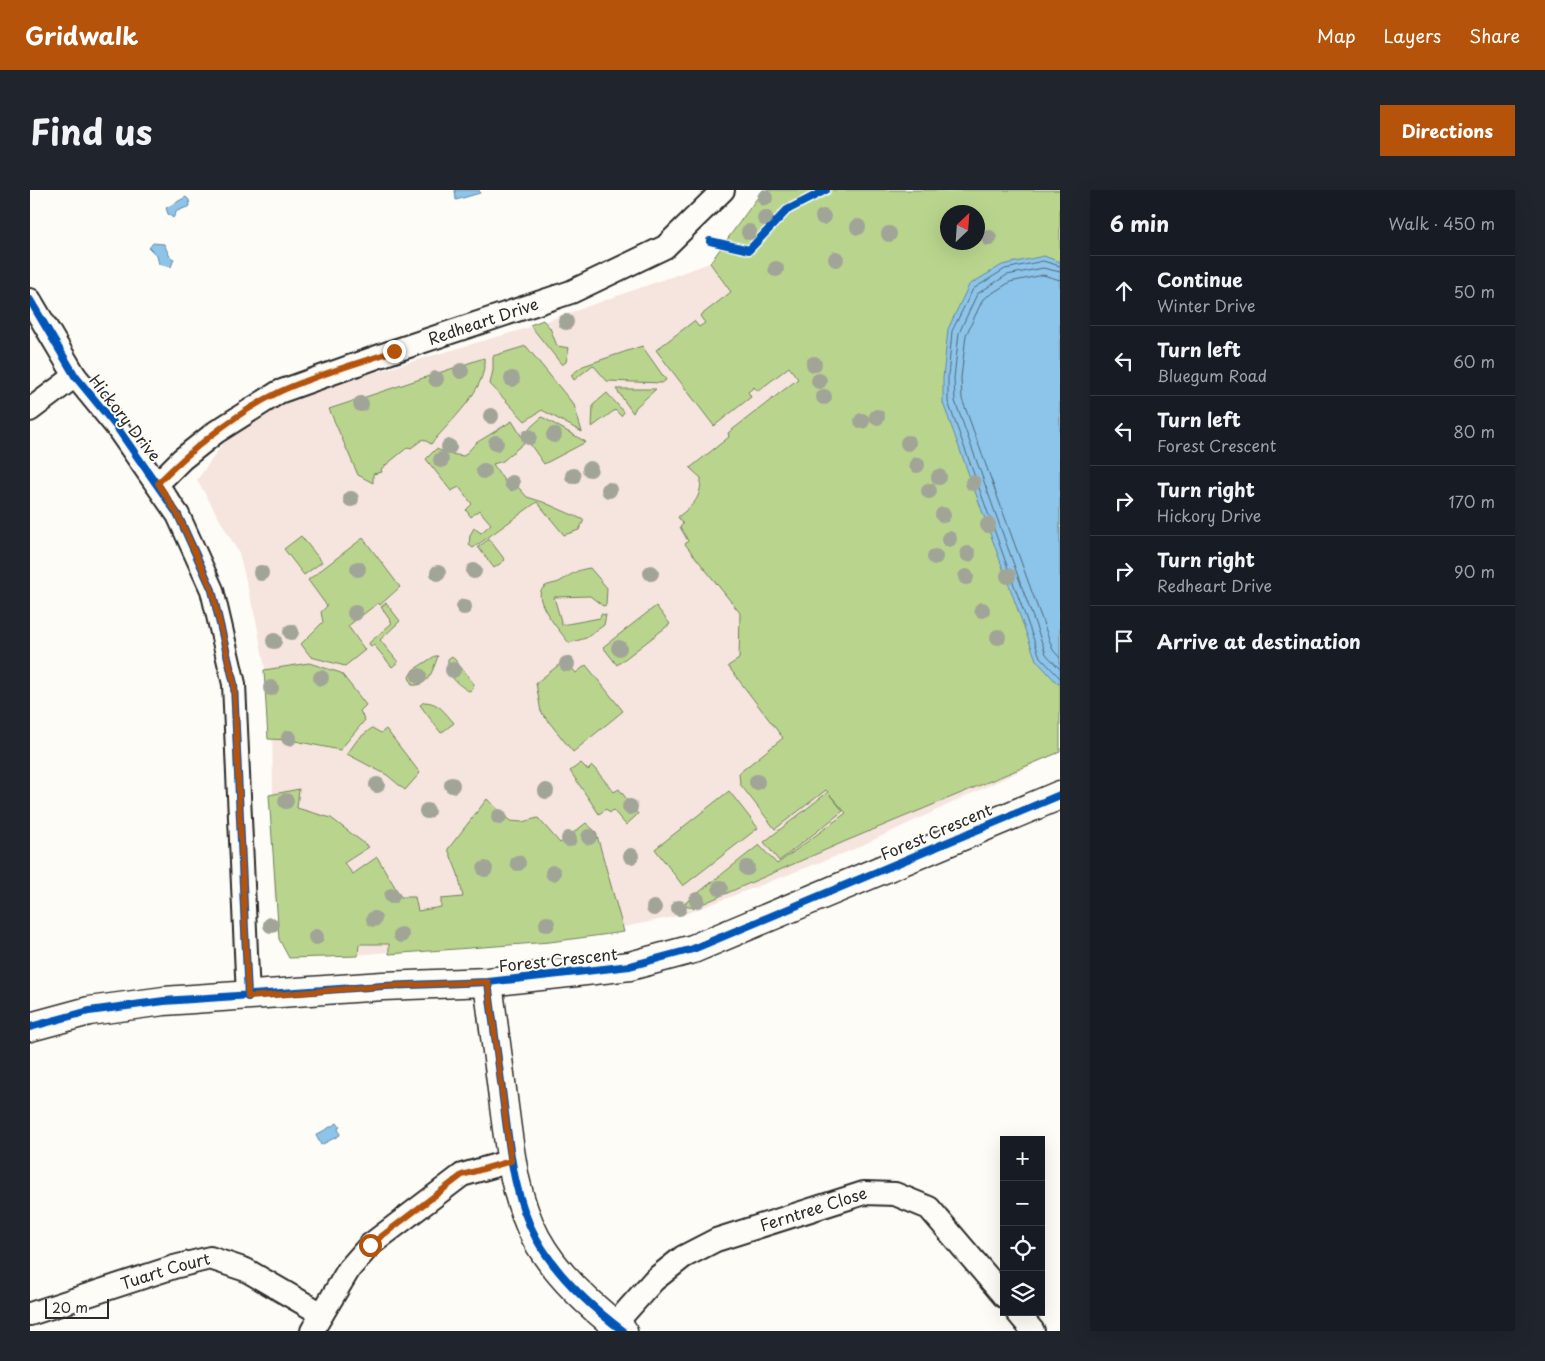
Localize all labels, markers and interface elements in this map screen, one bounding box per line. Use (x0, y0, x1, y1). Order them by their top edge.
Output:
text: Gridwalk (25, 17, 138, 53)
text: Map (1317, 22, 1356, 49)
text: Layers (1384, 22, 1441, 49)
text: Share (1469, 22, 1520, 49)
text: Find us (30, 104, 152, 157)
button: Directions (1380, 105, 1515, 156)
north arrow (940, 205, 985, 250)
text: 6 min (1110, 207, 1169, 239)
text: Walk · 450 m (1389, 211, 1495, 235)
text: Continue (1157, 265, 1243, 293)
icon: ahead (1110, 277, 1138, 305)
text: 50 m (1454, 279, 1495, 303)
street label: Redheart Drive (424, 291, 541, 350)
text: Winter Drive (1157, 293, 1255, 317)
text: Turn left (1157, 335, 1241, 363)
route end (383, 340, 406, 363)
icon: left (1110, 347, 1138, 375)
text: 60 m (1453, 349, 1495, 373)
text: Bluegum Road (1157, 363, 1267, 387)
street label: Hickory Drive (84, 369, 167, 466)
text: Turn left (1157, 405, 1241, 433)
icon: left (1110, 417, 1138, 445)
text: 80 m (1453, 419, 1495, 443)
text: Forest Crescent (1157, 433, 1276, 457)
text: Turn right (1157, 475, 1255, 503)
icon: right (1110, 487, 1138, 515)
text: 170 m (1449, 489, 1495, 513)
text: Hickory Drive (1157, 503, 1261, 527)
text: Turn right (1157, 545, 1255, 573)
icon: right (1110, 557, 1138, 585)
text: 90 m (1454, 559, 1495, 583)
text: Redheart Drive (1157, 573, 1272, 597)
icon: arrive (1110, 627, 1138, 655)
text: Arrive at destination (1157, 627, 1361, 655)
street label: Forest Crescent (876, 797, 996, 865)
street label: Forest Crescent (497, 941, 619, 977)
map controls (1000, 1136, 1045, 1316)
button: + (1000, 1136, 1045, 1181)
street label: Ferntree Close (756, 1180, 870, 1236)
button: − (1000, 1181, 1045, 1226)
button: locate (1000, 1226, 1045, 1271)
route start (359, 1234, 382, 1257)
street label: Tuart Court (117, 1245, 213, 1295)
button: layers (1000, 1271, 1045, 1316)
scale bar (45, 1296, 109, 1319)
text: 20 m (52, 1297, 88, 1318)

